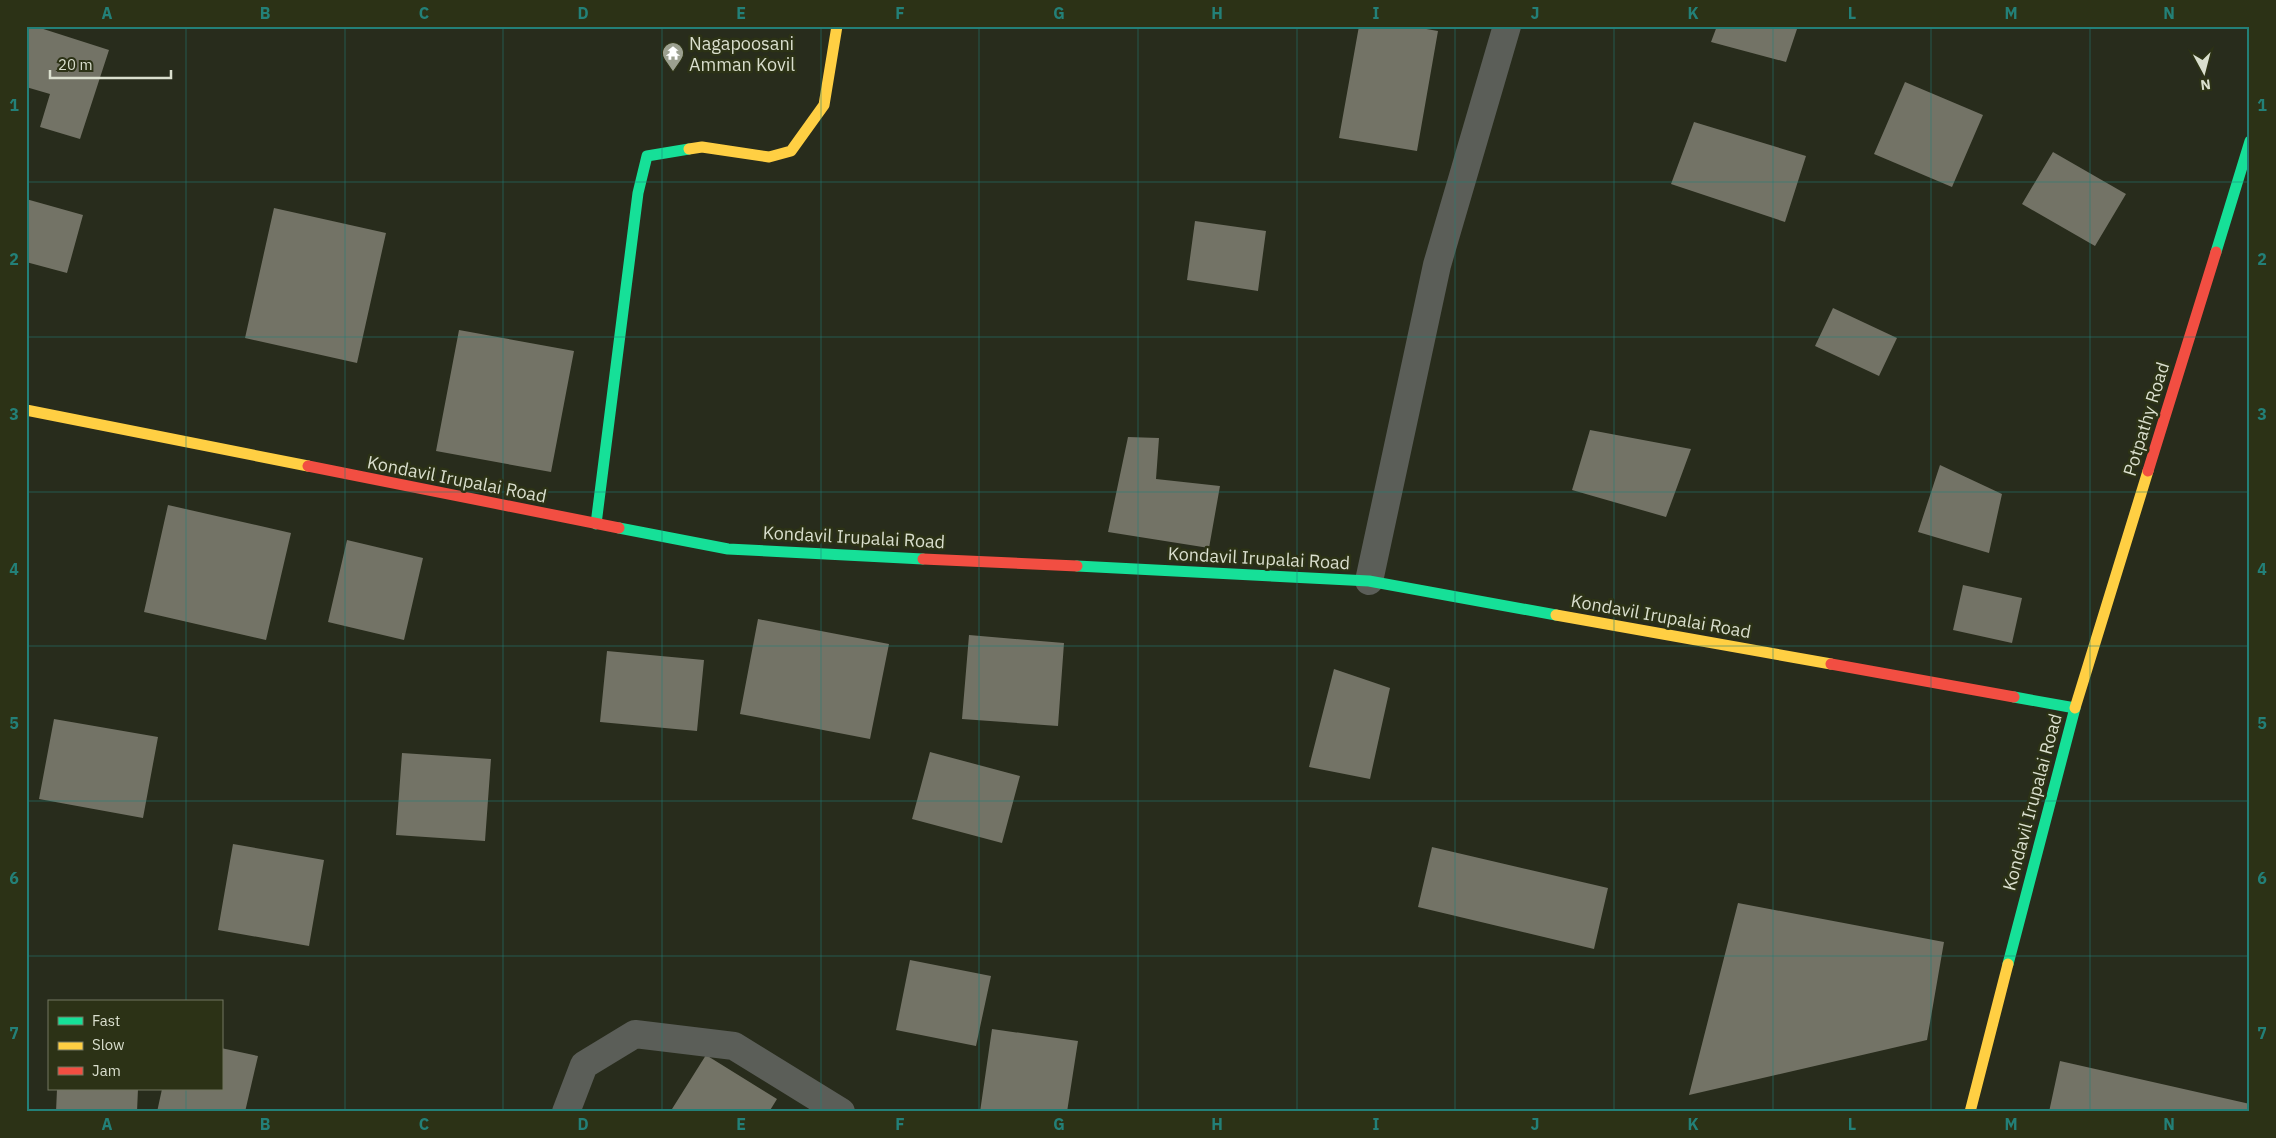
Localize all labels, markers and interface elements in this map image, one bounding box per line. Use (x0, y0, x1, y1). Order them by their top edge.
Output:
text: A (102, 3, 113, 23)
text: B (260, 3, 271, 23)
text: C (419, 3, 429, 23)
text: D (577, 3, 589, 23)
text: E (736, 3, 746, 23)
text: F (895, 3, 905, 23)
text: G (1053, 3, 1065, 23)
text: H (1211, 3, 1223, 23)
text: I (1373, 3, 1380, 23)
text: J (1531, 3, 1539, 23)
text: K (1687, 3, 1699, 23)
text: L (1848, 3, 1856, 23)
text: M (2004, 3, 2018, 23)
text: N (2163, 3, 2175, 23)
place label: Nagapoosani Amman Kovil (689, 32, 795, 76)
temple icon: Nagapoosani Amman Kovil (661, 41, 685, 72)
scale bar (50, 48, 171, 80)
north arrow (2178, 48, 2228, 98)
text: 20 m (58, 55, 93, 74)
text: N (2199, 75, 2212, 94)
text: 1 (9, 95, 19, 115)
text: 1 (2257, 95, 2267, 115)
text: 2 (9, 249, 19, 269)
text: 2 (2257, 249, 2267, 269)
street label: Potpathy Road (2118, 359, 2174, 479)
text: 3 (9, 404, 19, 424)
text: 3 (2257, 404, 2267, 424)
street label: Kondavil Irupalai Road (365, 450, 549, 508)
street label: Kondavil Irupalai Road (762, 521, 946, 553)
street label: Kondavil Irupalai Road (1167, 542, 1351, 574)
text: 4 (9, 559, 19, 579)
text: 4 (2257, 559, 2267, 579)
street label: Kondavil Irupalai Road (1569, 589, 1753, 643)
street label: Kondavil Irupalai Road (1997, 711, 2067, 893)
text: 5 (9, 713, 19, 733)
text: 5 (2257, 713, 2267, 733)
text: 6 (9, 868, 19, 888)
text: 6 (2257, 868, 2267, 888)
legend (48, 1000, 222, 1090)
text: Fast (92, 1011, 120, 1030)
text: 7 (9, 1023, 19, 1043)
text: 7 (2257, 1023, 2267, 1043)
text: Slow (92, 1035, 125, 1054)
text: Jam (92, 1061, 121, 1080)
text: A (102, 1114, 113, 1134)
text: B (260, 1114, 271, 1134)
text: C (419, 1114, 429, 1134)
text: D (577, 1114, 589, 1134)
text: E (736, 1114, 746, 1134)
text: F (895, 1114, 905, 1134)
text: G (1053, 1114, 1065, 1134)
text: H (1211, 1114, 1223, 1134)
text: I (1373, 1114, 1380, 1134)
text: J (1531, 1114, 1539, 1134)
text: K (1687, 1114, 1699, 1134)
text: L (1848, 1114, 1856, 1134)
text: M (2004, 1114, 2018, 1134)
text: N (2163, 1114, 2175, 1134)

